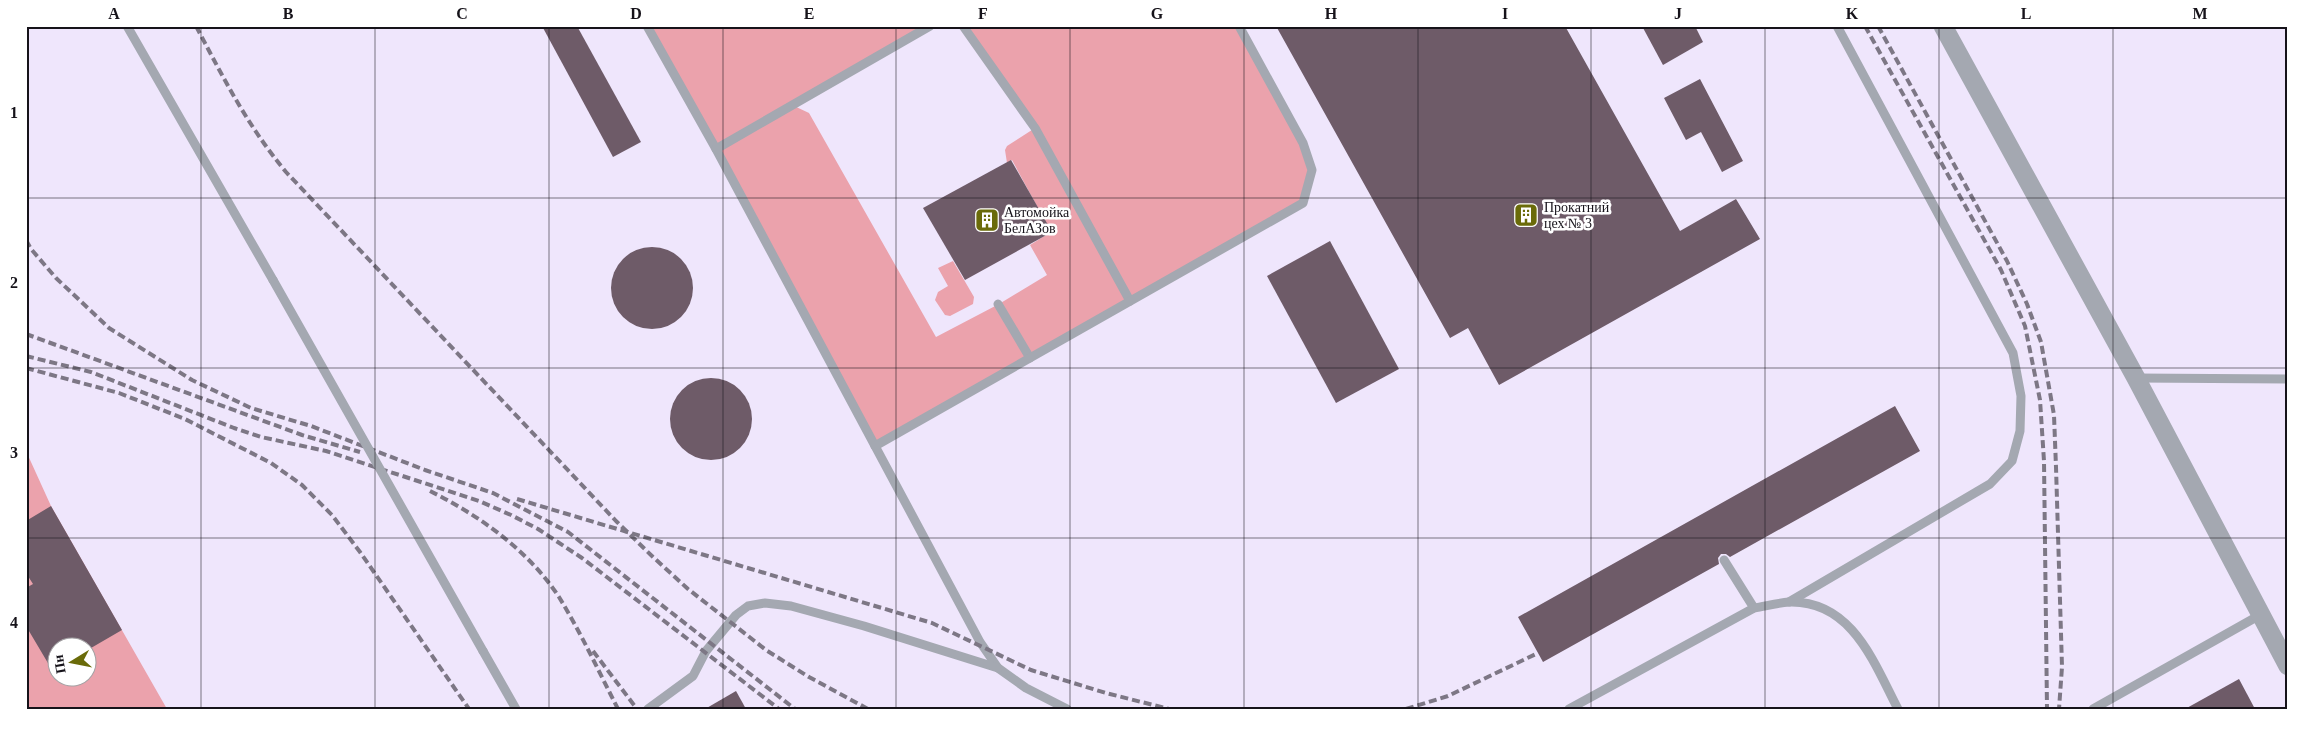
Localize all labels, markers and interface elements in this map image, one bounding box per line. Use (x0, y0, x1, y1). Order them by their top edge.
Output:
text: A (108, 5, 120, 22)
text: B (283, 5, 294, 22)
text: C (456, 5, 468, 22)
text: D (630, 5, 642, 22)
text: E (804, 5, 814, 22)
text: F (978, 5, 988, 22)
text: G (1151, 5, 1164, 22)
text: H (1325, 5, 1338, 22)
text: I (1502, 5, 1508, 22)
text: J (1674, 5, 1682, 22)
text: K (1846, 5, 1859, 22)
text: L (2021, 5, 2031, 22)
text: M (2192, 5, 2208, 22)
text: 1 (10, 104, 18, 121)
place label: Прокатний цех № 3 (1544, 200, 1610, 231)
building icon: Прокатний цех № 3 (1513, 202, 1539, 228)
place label: Автомойка БелАЗов (1004, 205, 1070, 236)
building icon: Автомойка БелАЗов (974, 207, 1000, 233)
text: 2 (10, 274, 18, 291)
text: 3 (10, 444, 18, 461)
text: 4 (10, 614, 18, 631)
north arrow (48, 638, 98, 688)
text: Пн (51, 654, 69, 675)

